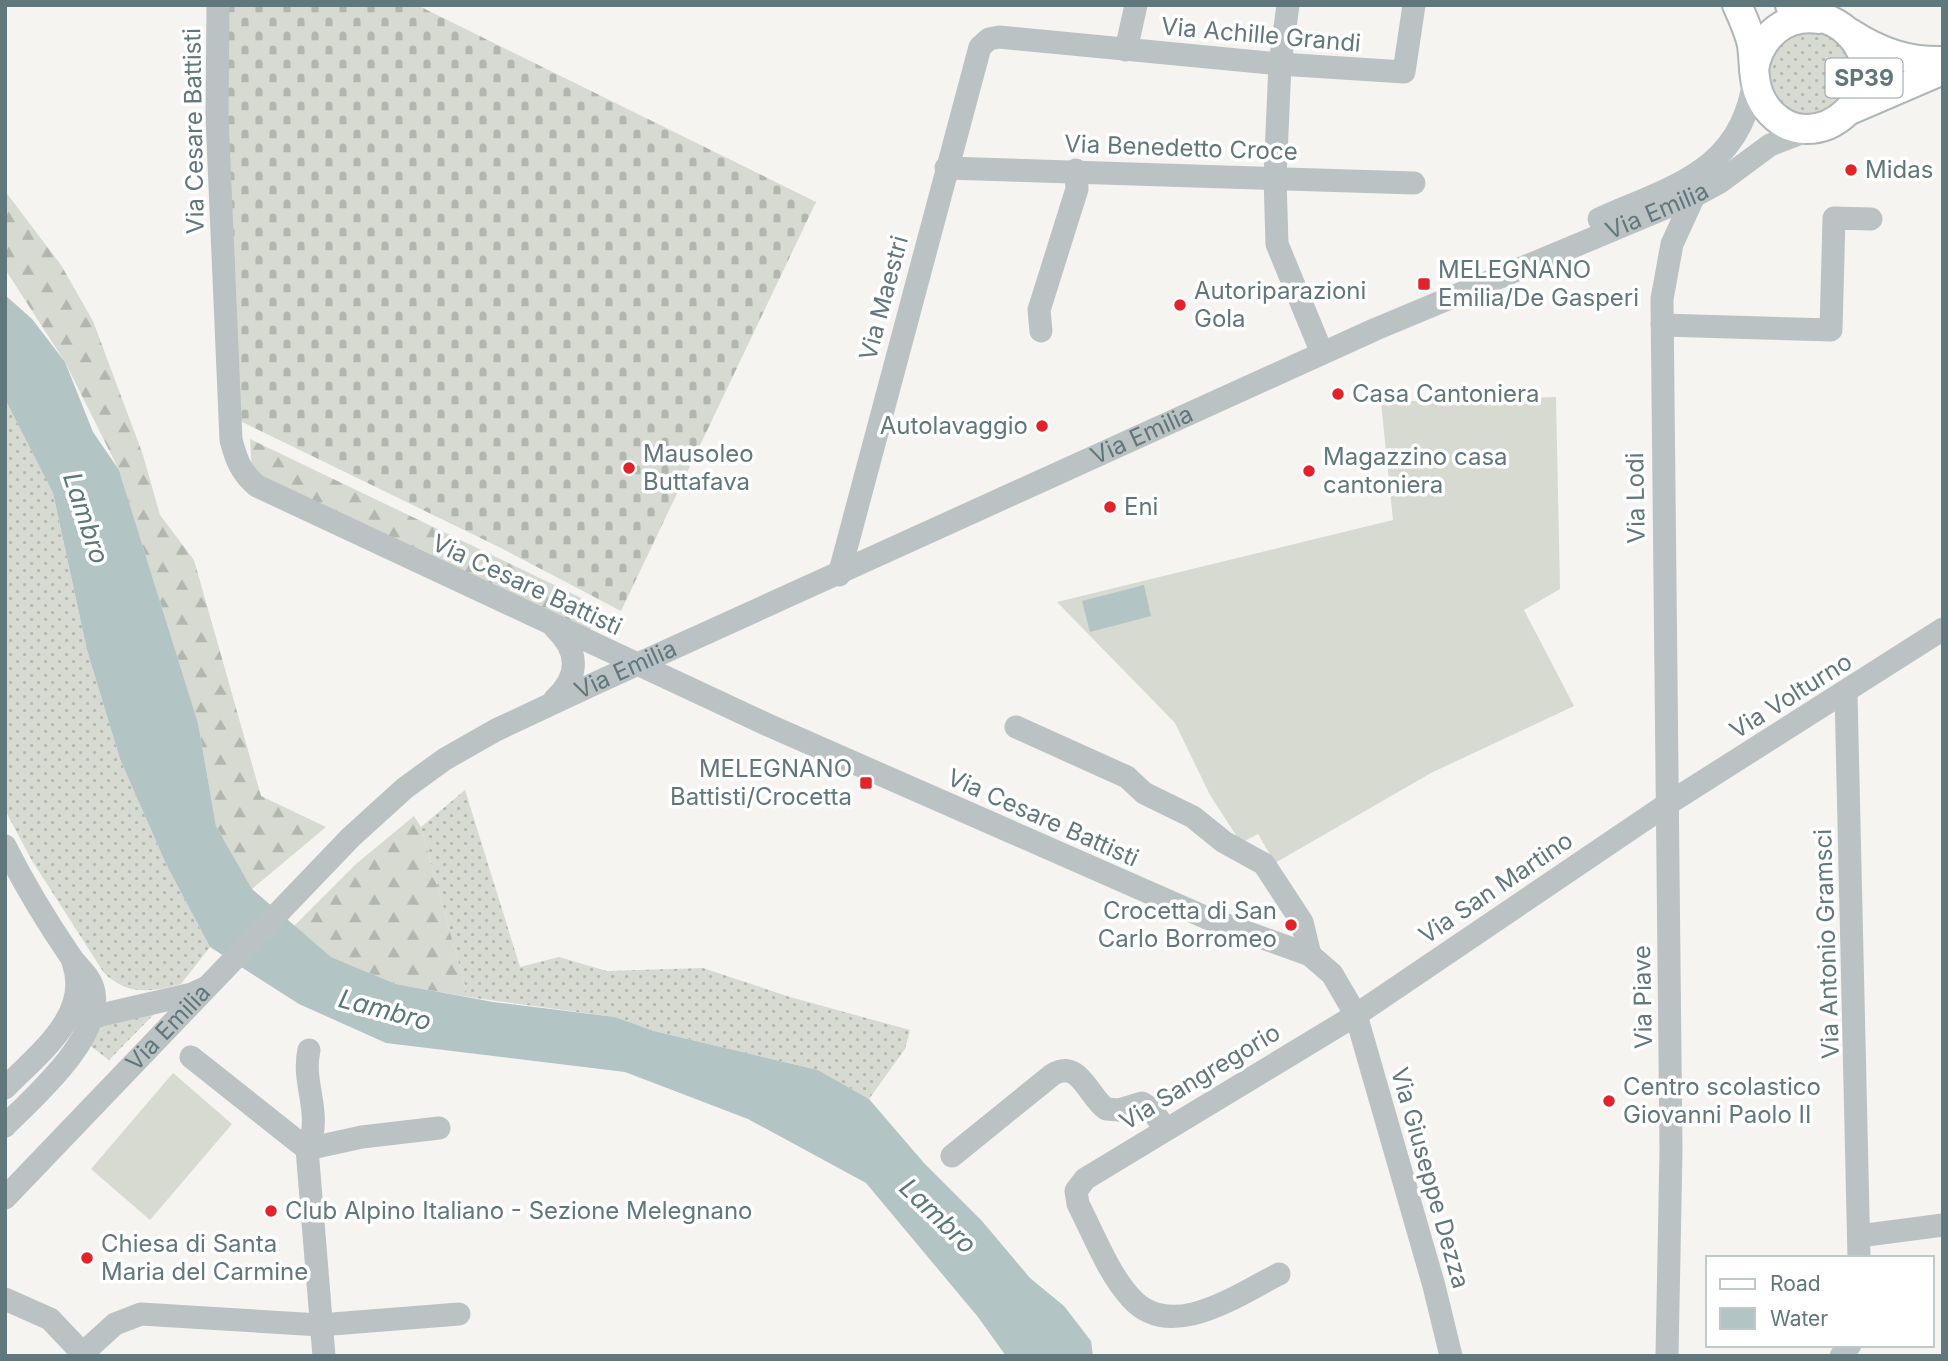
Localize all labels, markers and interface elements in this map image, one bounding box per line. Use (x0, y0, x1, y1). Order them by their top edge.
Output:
street label: Via Achille Grandi (1160, 11, 1362, 58)
street label: Via Cesare Battisti (177, 28, 210, 234)
road number: SP39 (1826, 58, 1902, 97)
street label: Via Benedetto Croce (1064, 129, 1298, 166)
place label: Midas (1865, 155, 1933, 184)
marker: Midas (1843, 162, 1859, 178)
street label: Via Emilia (1601, 176, 1714, 245)
street label: Via Maestri (853, 233, 914, 363)
place label: MELEGNANO Emilia/De Gasperi (1438, 255, 1639, 312)
place label: Autoriparazioni Gola (1194, 276, 1366, 333)
marker: MELEGNANO Emilia/De Gasperi (1416, 276, 1432, 292)
marker: Autoriparazioni Gola (1172, 297, 1188, 313)
place label: Casa Cantoniera (1352, 379, 1540, 408)
marker: Casa Cantoniera (1330, 386, 1346, 402)
street label: Via Emilia (1086, 399, 1197, 471)
place label: Autolavaggio (880, 411, 1028, 440)
marker: Autolavaggio (1034, 418, 1050, 434)
place label: Mausoleo Buttafava (643, 439, 754, 496)
place label: Magazzino casa cantoniera (1323, 442, 1508, 499)
street label: Via Lodi (1620, 452, 1651, 544)
marker: Mausoleo Buttafava (621, 460, 637, 476)
marker: Magazzino casa cantoniera (1301, 463, 1317, 479)
water label: Lambro (57, 468, 116, 567)
place label: Eni (1124, 492, 1158, 521)
marker: Eni (1102, 499, 1118, 515)
street label: Via Cesare Battisti (428, 528, 627, 641)
street label: Via Emilia (570, 633, 681, 705)
street label: Via Volturno (1724, 647, 1857, 745)
place label: MELEGNANO Battisti/Crocetta (670, 754, 852, 811)
street label: Via Cesare Battisti (943, 762, 1143, 873)
marker: MELEGNANO Battisti/Crocetta (858, 775, 874, 791)
street label: Via San Martino (1413, 825, 1578, 950)
street label: Via Antonio Gramsci (1808, 829, 1845, 1060)
place label: Crocetta di San Carlo Borromeo (1098, 896, 1277, 953)
marker: Crocetta di San Carlo Borromeo (1283, 917, 1299, 933)
street label: Via Piave (1627, 945, 1658, 1049)
street label: Via Emilia (120, 978, 216, 1077)
water label: Lambro (336, 982, 435, 1037)
street label: Via Sangregorio (1114, 1017, 1285, 1136)
street label: Via Giuseppe Dezza (1385, 1064, 1476, 1292)
place label: Centro scolastico Giovanni Paolo II (1623, 1072, 1821, 1129)
marker: Centro scolastico Giovanni Paolo II (1601, 1093, 1617, 1109)
water label: Lambro (894, 1172, 983, 1260)
place label: Club Alpino Italiano - Sezione Melegnano (285, 1196, 752, 1225)
marker: Club Alpino Italiano - Sezione Melegnano (263, 1203, 279, 1219)
place label: Chiesa di Santa Maria del Carmine (101, 1229, 308, 1286)
marker: Chiesa di Santa Maria del Carmine (79, 1250, 95, 1266)
legend (1706, 1256, 1934, 1347)
text: Road (1770, 1271, 1821, 1296)
text: Water (1770, 1306, 1828, 1331)

